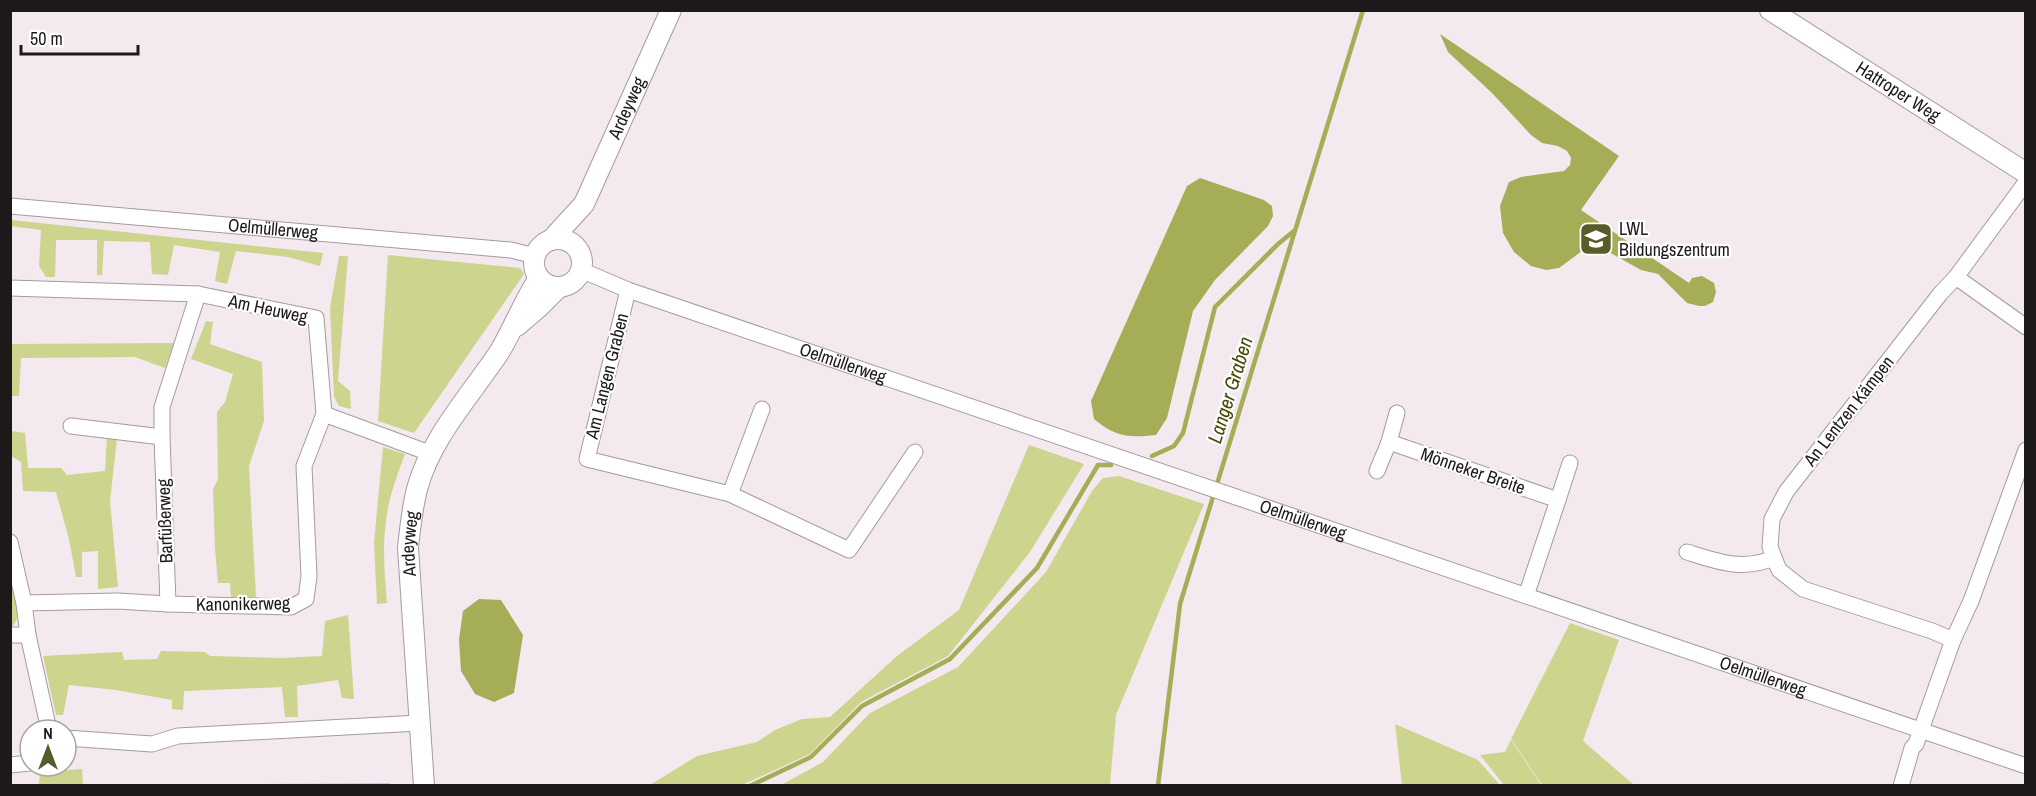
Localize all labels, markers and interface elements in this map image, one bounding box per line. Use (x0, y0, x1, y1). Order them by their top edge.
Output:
scale bar (21, 18, 138, 56)
text: 50 m (30, 26, 63, 51)
street label: Hattroper Weg (1851, 55, 1946, 128)
street label: Ardeyweg (601, 72, 652, 144)
street label: Oelmüllerweg (227, 212, 320, 245)
place label: LWL Bildungszentrum (1619, 216, 1730, 262)
school or university icon: LWL Bildungszentrum (1578, 221, 1614, 257)
street label: Am Heuweg (225, 288, 311, 329)
street label: Am Langen Graben (579, 310, 634, 442)
water label: Langer Graben (1200, 333, 1259, 447)
street label: Oelmüllerweg (796, 336, 890, 389)
street label: An Lentzen Kämpen (1797, 350, 1900, 472)
street label: Mönneker Breite (1418, 441, 1529, 500)
street label: Barfüßerweg (151, 478, 178, 564)
street label: Oelmüllerweg (1256, 493, 1351, 546)
street label: Ardeyweg (395, 508, 424, 578)
street label: Kanonikerweg (196, 590, 291, 617)
street label: Oelmüllerweg (1716, 650, 1811, 703)
north arrow (18, 718, 78, 778)
text: N (43, 722, 53, 744)

